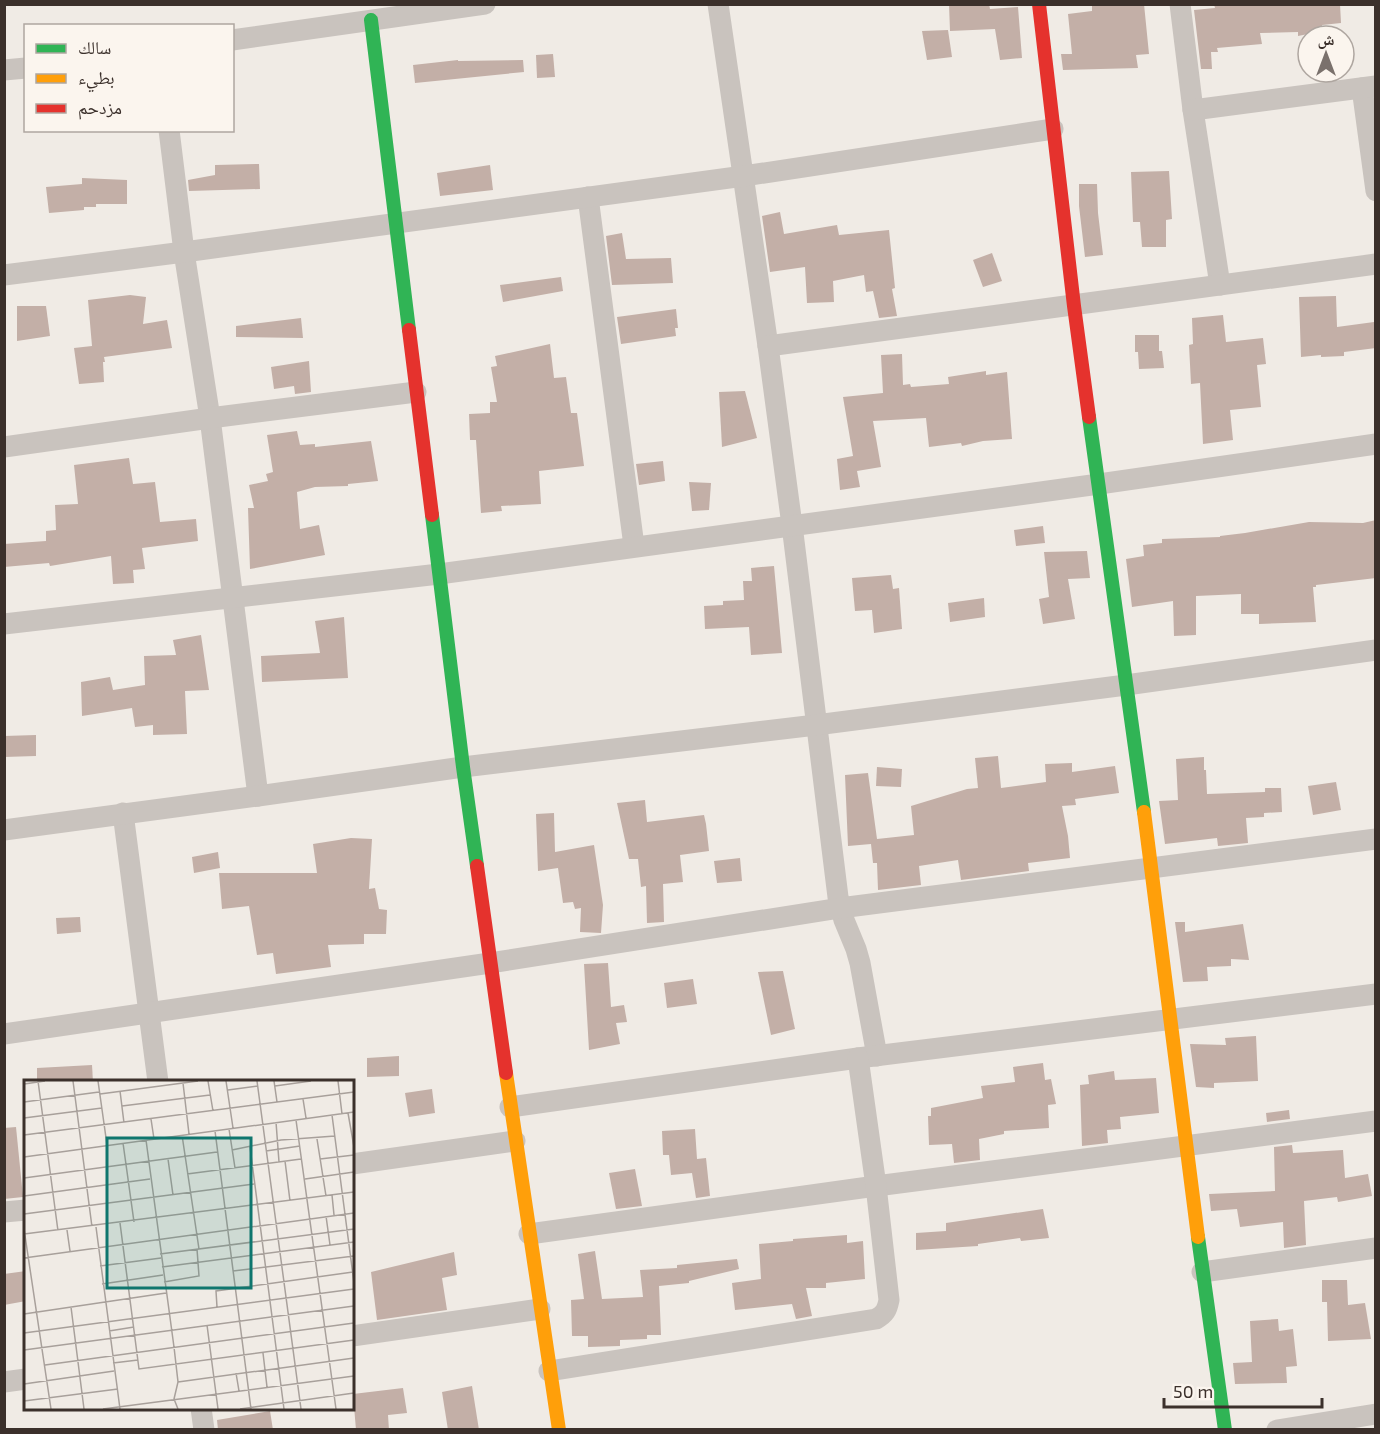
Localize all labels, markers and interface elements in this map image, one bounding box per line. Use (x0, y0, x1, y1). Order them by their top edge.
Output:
legend (24, 24, 234, 132)
north arrow (1296, 24, 1356, 84)
text: ش (1318, 29, 1335, 49)
text: سالك (78, 36, 111, 58)
text: بطيء (78, 66, 115, 93)
text: مزدحم (78, 96, 122, 120)
inset map (24, 1080, 354, 1410)
scale bar (1164, 1371, 1322, 1409)
text: 50 m (1173, 1380, 1213, 1402)

